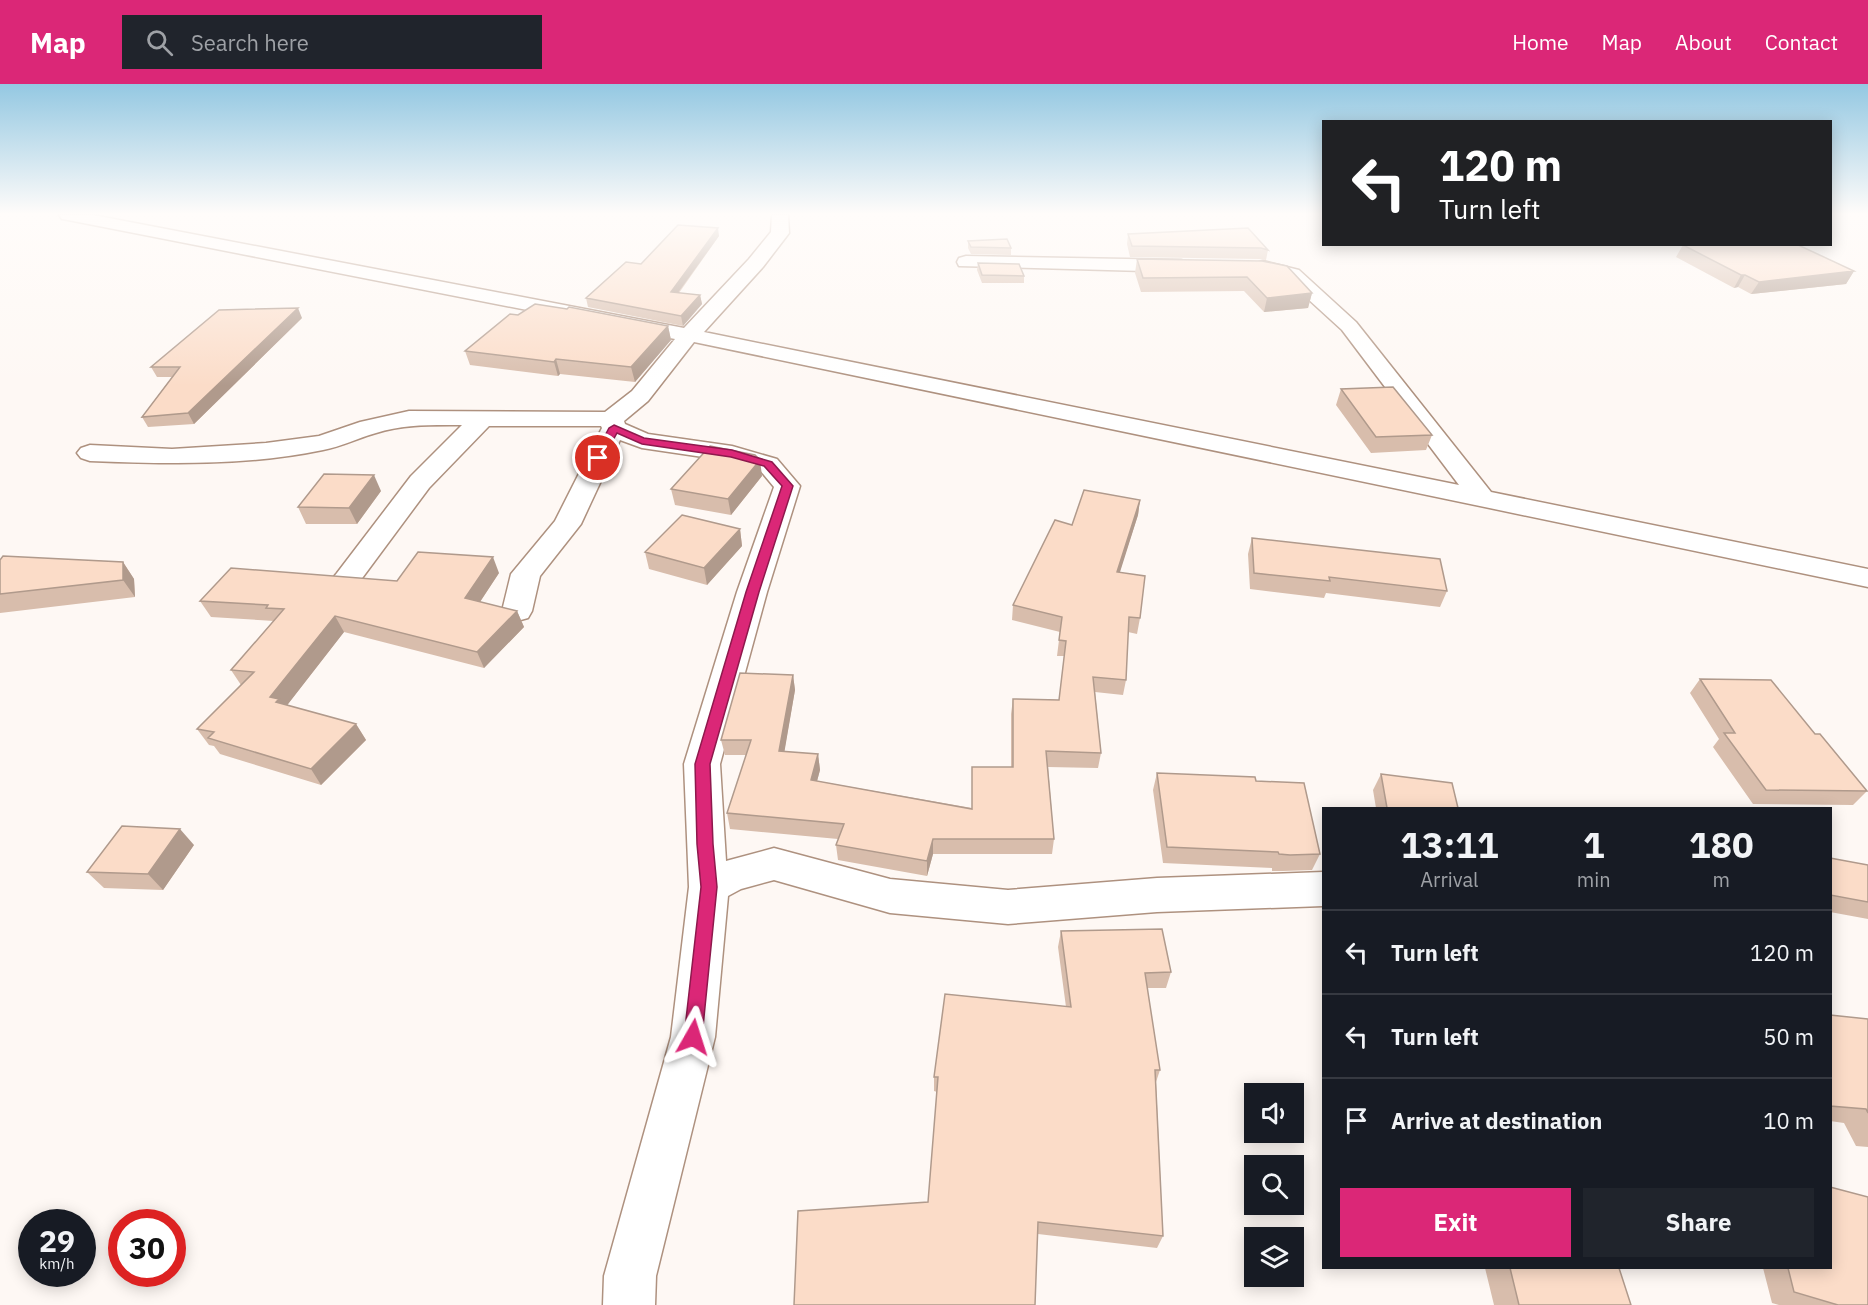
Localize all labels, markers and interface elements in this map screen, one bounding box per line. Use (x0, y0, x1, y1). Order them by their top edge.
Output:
search box (122, 15, 542, 69)
text: Map (30, 24, 86, 61)
icon: search (143, 26, 176, 59)
text: Search here (191, 28, 309, 57)
text: Home (1512, 28, 1569, 56)
text: Map (1602, 28, 1642, 56)
text: About (1675, 28, 1732, 56)
text: Contact (1765, 28, 1838, 56)
text: 120 m (1439, 138, 1562, 193)
icon: left (1340, 144, 1418, 222)
text: Turn left (1439, 191, 1540, 226)
pin (572, 432, 623, 483)
icon: arrive (581, 441, 614, 474)
text: 13:11 (1400, 821, 1499, 868)
text: 1 (1583, 821, 1605, 868)
text: 180 (1689, 821, 1754, 868)
text: Arrival (1420, 866, 1479, 893)
text: min (1577, 866, 1611, 893)
text: m (1713, 866, 1730, 893)
icon: left (1340, 936, 1373, 969)
text: Turn left (1391, 938, 1479, 967)
text: 120 m (1750, 938, 1814, 967)
position arrow (661, 1005, 725, 1069)
icon: left (1340, 1020, 1373, 1053)
text: Turn left (1391, 1022, 1479, 1051)
text: 50 m (1763, 1022, 1814, 1051)
map controls (1244, 1083, 1304, 1287)
button: sound (1244, 1083, 1304, 1143)
icon: arrive (1340, 1104, 1373, 1137)
text: Arrive at destination (1391, 1106, 1602, 1135)
text: 10 m (1763, 1106, 1814, 1135)
button: search (1244, 1155, 1304, 1215)
button: Exit (1340, 1188, 1571, 1257)
button: Share (1583, 1188, 1814, 1257)
speed limit sign: 30 (108, 1209, 186, 1287)
text: 29 (39, 1221, 75, 1260)
button: layers (1244, 1227, 1304, 1287)
text: km/h (39, 1254, 75, 1273)

